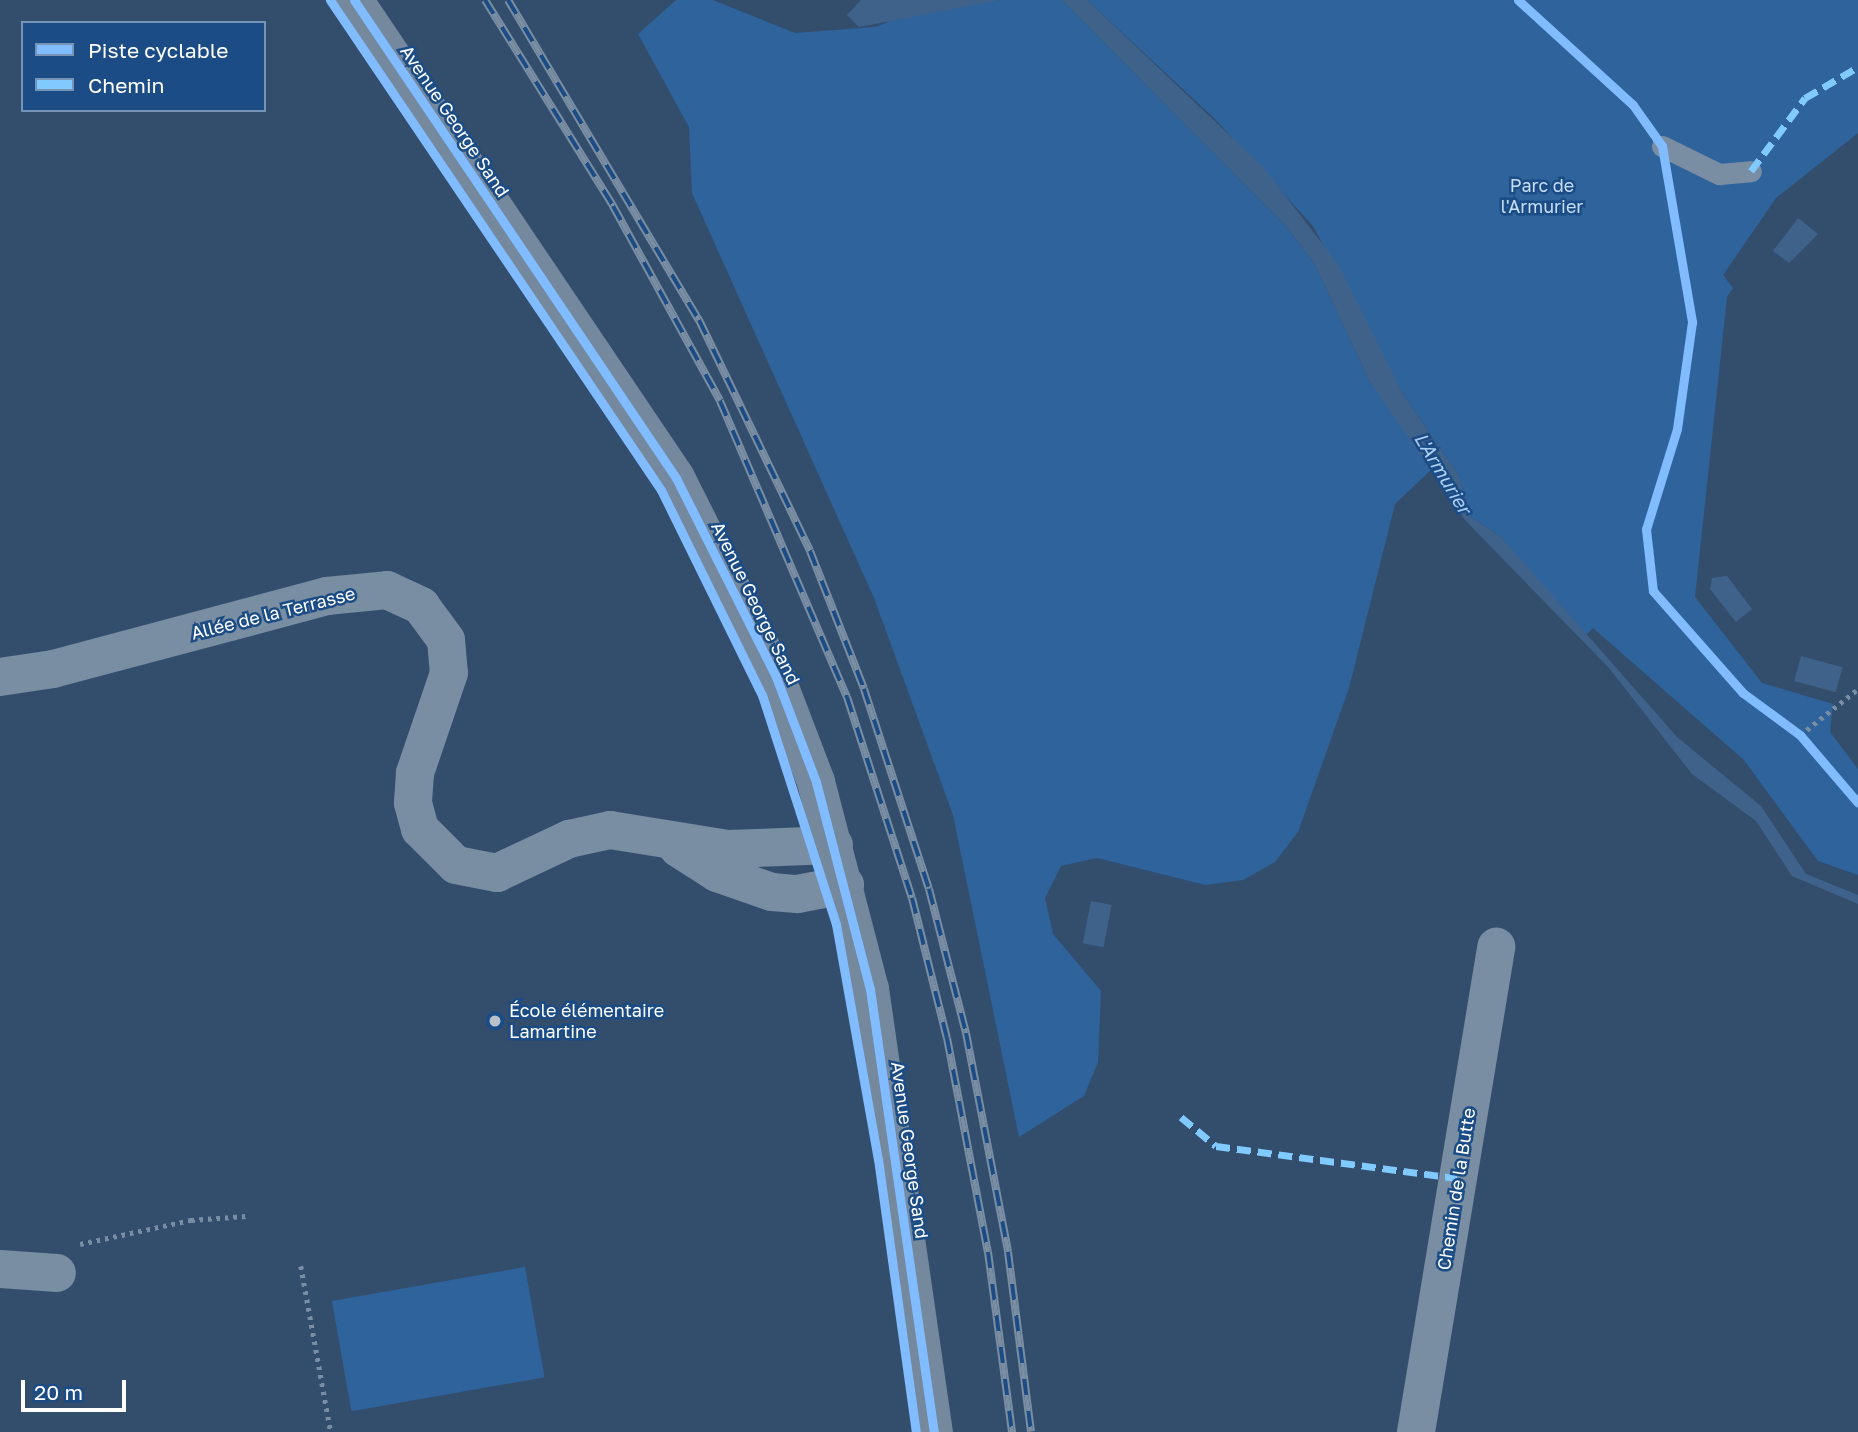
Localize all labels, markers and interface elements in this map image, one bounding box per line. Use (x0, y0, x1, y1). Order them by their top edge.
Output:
legend (21, 21, 266, 112)
text: Piste cyclable (88, 37, 228, 63)
street label: Avenue George Sand (396, 41, 514, 201)
text: Chemin (88, 72, 165, 98)
park label: Parc de l'Armurier (1501, 175, 1583, 218)
water label: L'Armurier (1410, 428, 1476, 518)
street label: Avenue George Sand (707, 518, 805, 688)
street label: Allée de la Terrasse (189, 582, 357, 644)
place label: École élémentaire Lamartine (509, 1000, 664, 1042)
marker: École élémentaire Lamartine (487, 1013, 503, 1029)
street label: Avenue George Sand (887, 1060, 933, 1240)
street label: Chemin de la Butte (1432, 1106, 1480, 1272)
scale bar (24, 1366, 130, 1410)
text: 20 m (34, 1379, 83, 1405)

